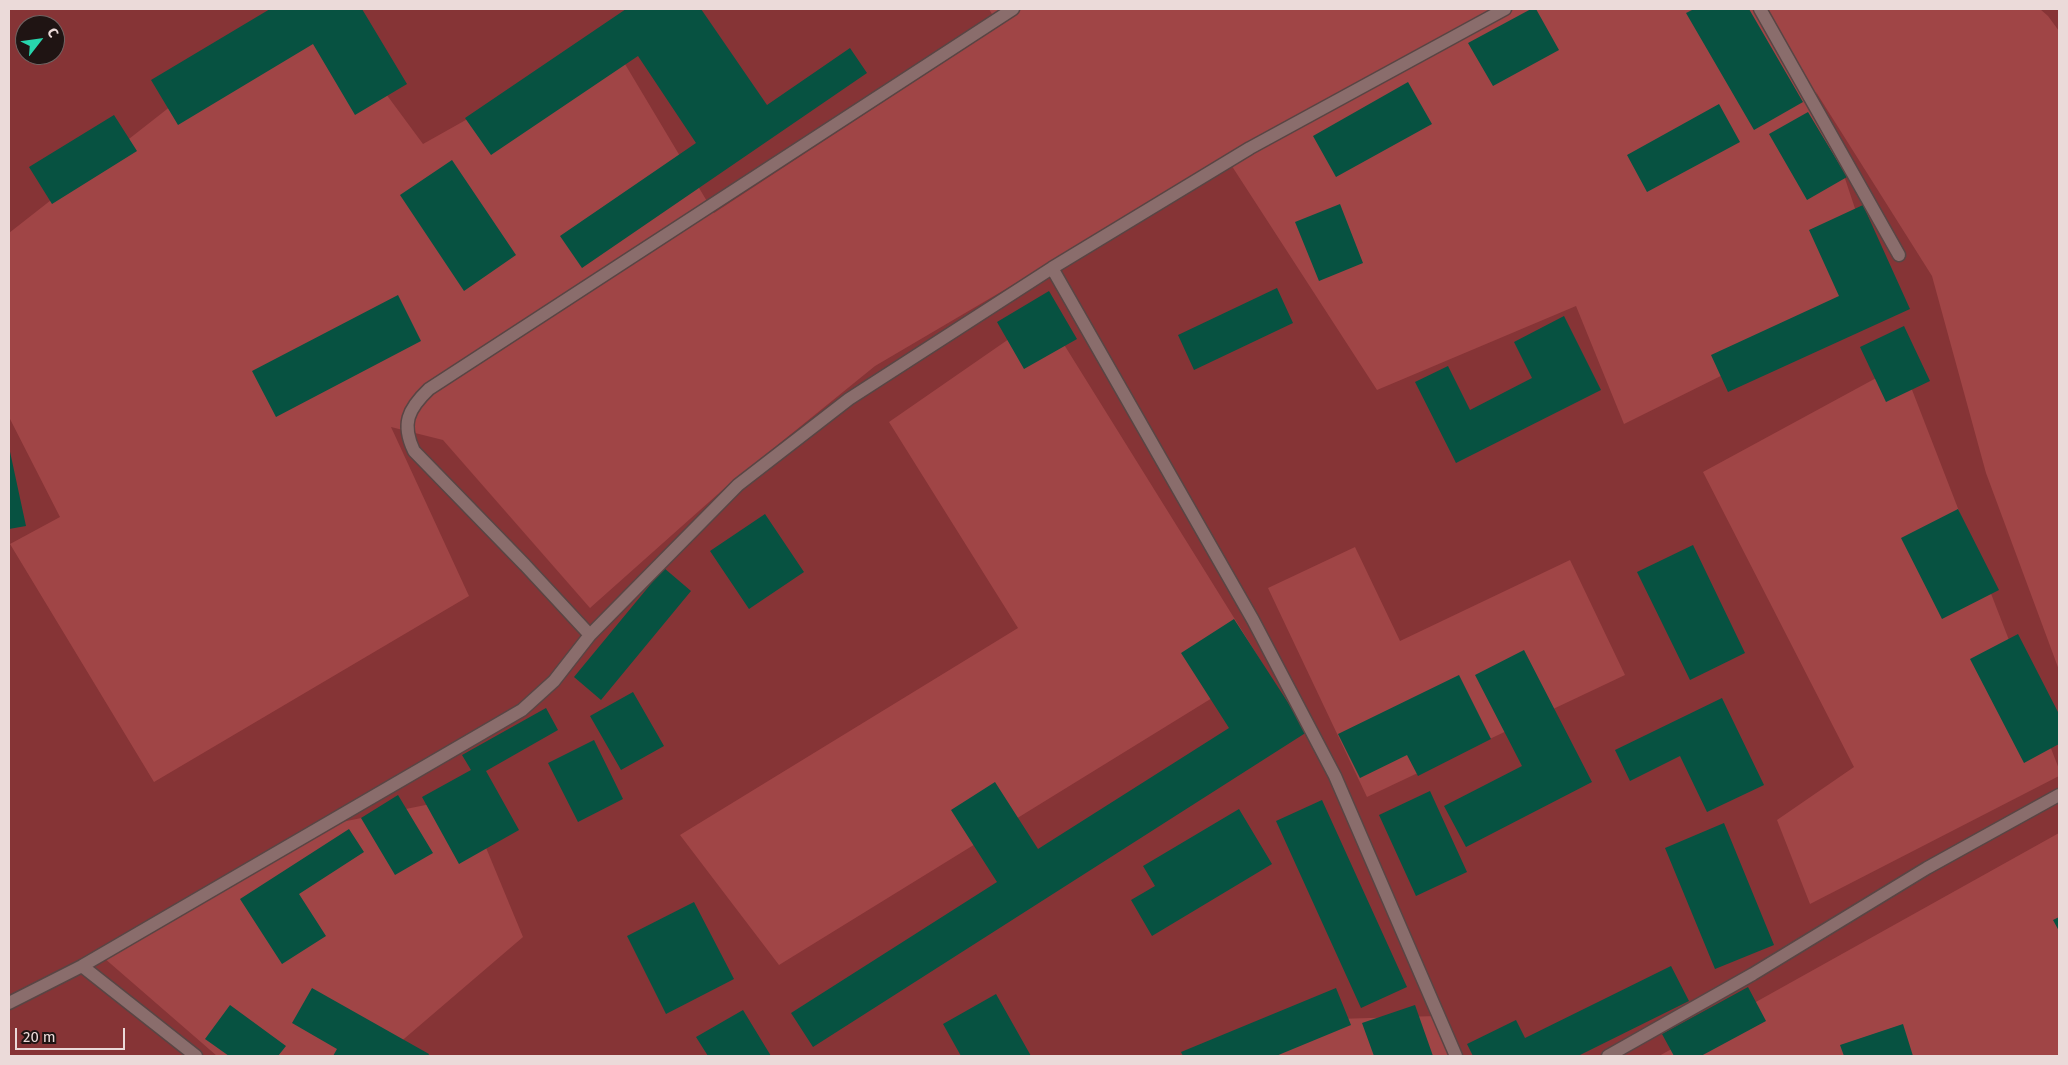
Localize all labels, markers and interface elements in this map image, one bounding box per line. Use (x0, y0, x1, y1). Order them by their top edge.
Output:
north arrow (15, 15, 65, 65)
text: С (43, 25, 62, 40)
scale bar (18, 1018, 128, 1050)
text: 20 m (23, 1028, 56, 1046)

